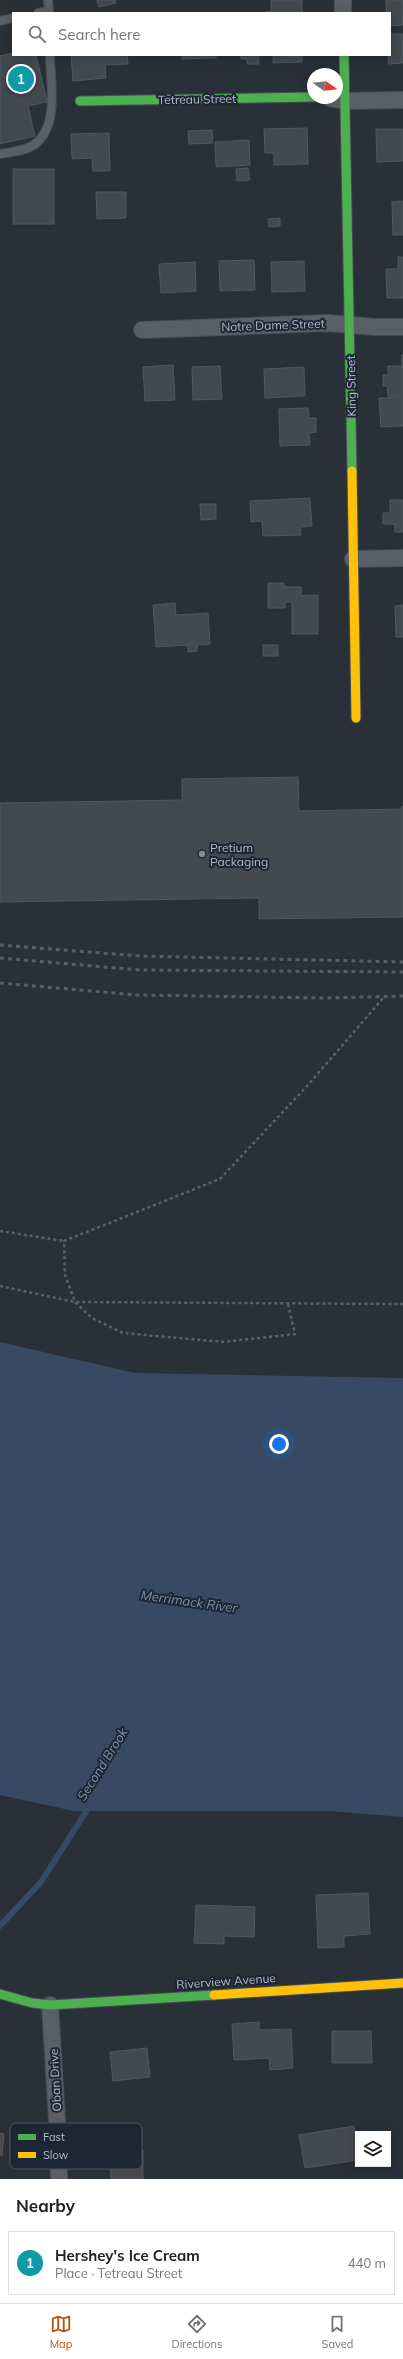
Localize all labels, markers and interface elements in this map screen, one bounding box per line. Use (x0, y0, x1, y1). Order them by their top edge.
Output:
search box (12, 12, 391, 56)
icon: search (26, 23, 48, 45)
text: Search here (58, 25, 140, 44)
pin: 1 (8, 64, 34, 94)
north arrow (307, 68, 343, 104)
street label: Tetreau Street (158, 91, 236, 107)
street label: Notre Dame Street (221, 316, 325, 334)
street label: King Street (343, 355, 359, 417)
place label: Pretium Packaging (210, 840, 268, 869)
marker: Pretium Packaging (197, 849, 207, 859)
your location (269, 1434, 289, 1454)
water label: Merrimack River (140, 1586, 239, 1616)
water label: Second Brook (73, 1724, 131, 1803)
street label: Riverview Avenue (176, 1970, 276, 1992)
street label: Oban Drive (46, 2048, 64, 2112)
legend (10, 2123, 142, 2169)
text: Fast (43, 2130, 65, 2144)
map controls (355, 2131, 391, 2167)
button: layers (355, 2131, 391, 2167)
text: Slow (43, 2148, 69, 2162)
text: Nearby (16, 2195, 75, 2216)
text: Hershey's Ice Cream (55, 2246, 200, 2265)
text: 1 (26, 2255, 34, 2271)
text: 440 m (348, 2255, 386, 2271)
text: Place · Tetreau Street (55, 2265, 182, 2281)
tab: Map (50, 2313, 72, 2351)
tab: Directions (172, 2313, 222, 2351)
tab: Saved (322, 2313, 353, 2351)

